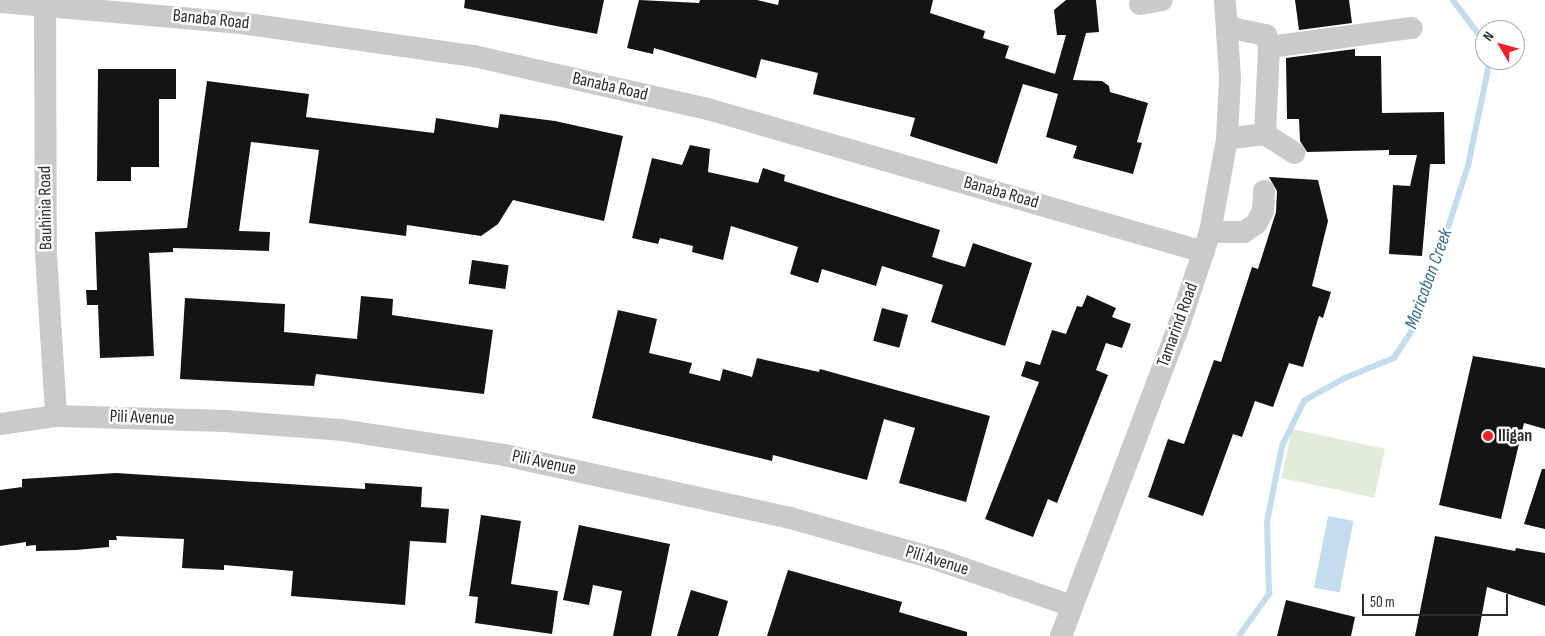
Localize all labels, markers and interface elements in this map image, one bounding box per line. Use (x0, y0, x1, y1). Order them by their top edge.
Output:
street label: Banaba Road (172, 5, 250, 35)
north arrow (1475, 20, 1525, 70)
text: N (1479, 28, 1497, 44)
street label: Banaba Road (570, 68, 650, 106)
street label: Bauhinia Road (34, 166, 58, 250)
street label: Banaba Road (961, 172, 1041, 214)
water label: Maricaban Creek (1400, 226, 1458, 332)
street label: Tamarind Road (1153, 280, 1203, 370)
street label: Pili Avenue (109, 406, 175, 430)
place label: Iligan (1498, 425, 1532, 447)
marker: Iligan (1482, 430, 1494, 442)
street label: Pili Avenue (510, 446, 578, 480)
street label: Pili Avenue (903, 541, 971, 581)
scale bar (1365, 584, 1511, 616)
text: 50 m (1370, 593, 1395, 612)

